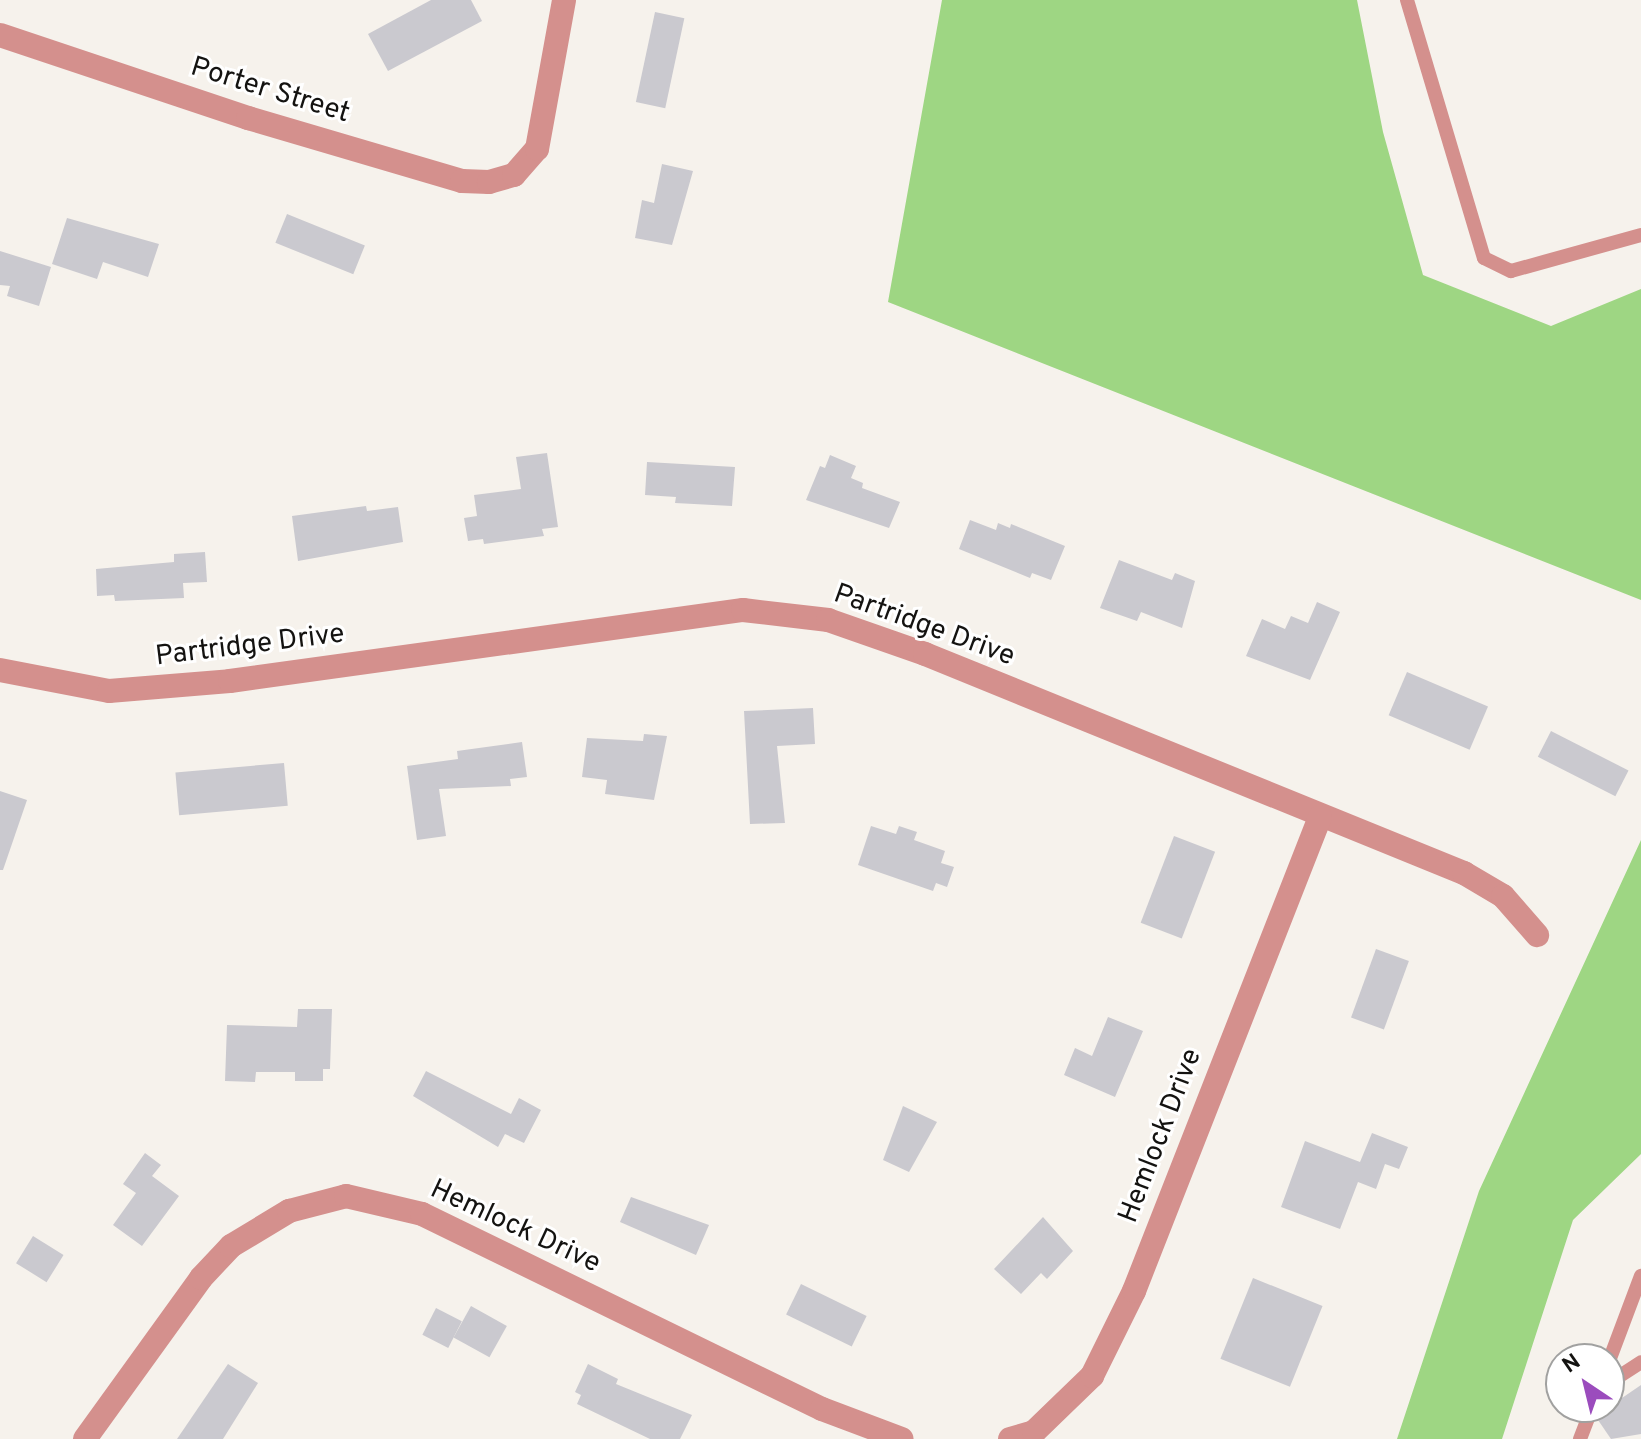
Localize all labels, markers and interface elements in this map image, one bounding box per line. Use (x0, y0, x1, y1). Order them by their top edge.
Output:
street label: Porter Street (186, 51, 354, 131)
street label: Partridge Drive (829, 578, 1019, 674)
street label: Partridge Drive (154, 618, 346, 674)
street label: Hemlock Drive (1112, 1044, 1210, 1228)
street label: Hemlock Drive (425, 1173, 605, 1281)
north arrow (1545, 1343, 1625, 1423)
text: N (1558, 1349, 1586, 1380)

